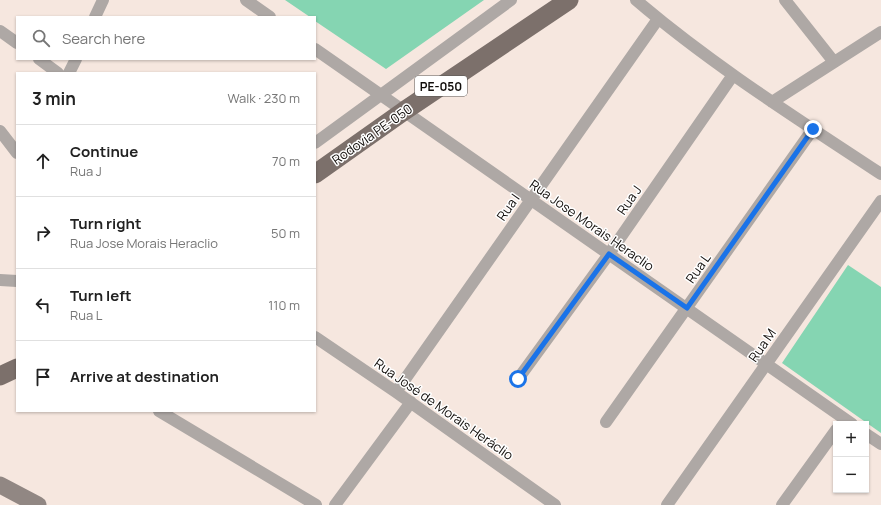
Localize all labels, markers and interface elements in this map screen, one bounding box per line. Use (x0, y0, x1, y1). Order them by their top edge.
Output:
search box (16, 16, 316, 60)
icon: search (30, 27, 52, 49)
text: Search here (62, 28, 145, 49)
road number: PE-050 (415, 76, 467, 96)
text: 3 min (32, 87, 76, 110)
text: Walk · 230 m (227, 89, 300, 107)
street label: Rodovia PE-050 (328, 99, 416, 168)
route end (804, 120, 822, 138)
text: Continue (70, 141, 138, 162)
icon: ahead (32, 150, 54, 172)
text: 70 m (272, 152, 300, 170)
text: Rua J (70, 162, 102, 180)
street label: Rua Jose Morais Heraclio (526, 175, 658, 275)
street label: Rua J (613, 182, 645, 218)
street label: Rua I (492, 190, 524, 224)
text: Turn right (70, 213, 141, 234)
icon: right (32, 222, 54, 244)
text: 50 m (271, 224, 300, 242)
text: Rua Jose Morais Heraclio (70, 234, 218, 252)
street label: Rua L (681, 249, 715, 286)
text: Turn left (70, 285, 132, 306)
icon: left (32, 294, 54, 316)
text: 110 m (268, 296, 300, 314)
text: Rua L (70, 306, 102, 324)
street label: Rua M (744, 325, 780, 365)
street label: Rua José de Morais Heráclio (371, 354, 517, 464)
icon: arrive (32, 366, 54, 388)
text: Arrive at destination (70, 366, 219, 387)
route start (509, 370, 527, 388)
map controls (833, 421, 869, 493)
button: + (833, 421, 869, 457)
button: − (833, 457, 869, 493)

